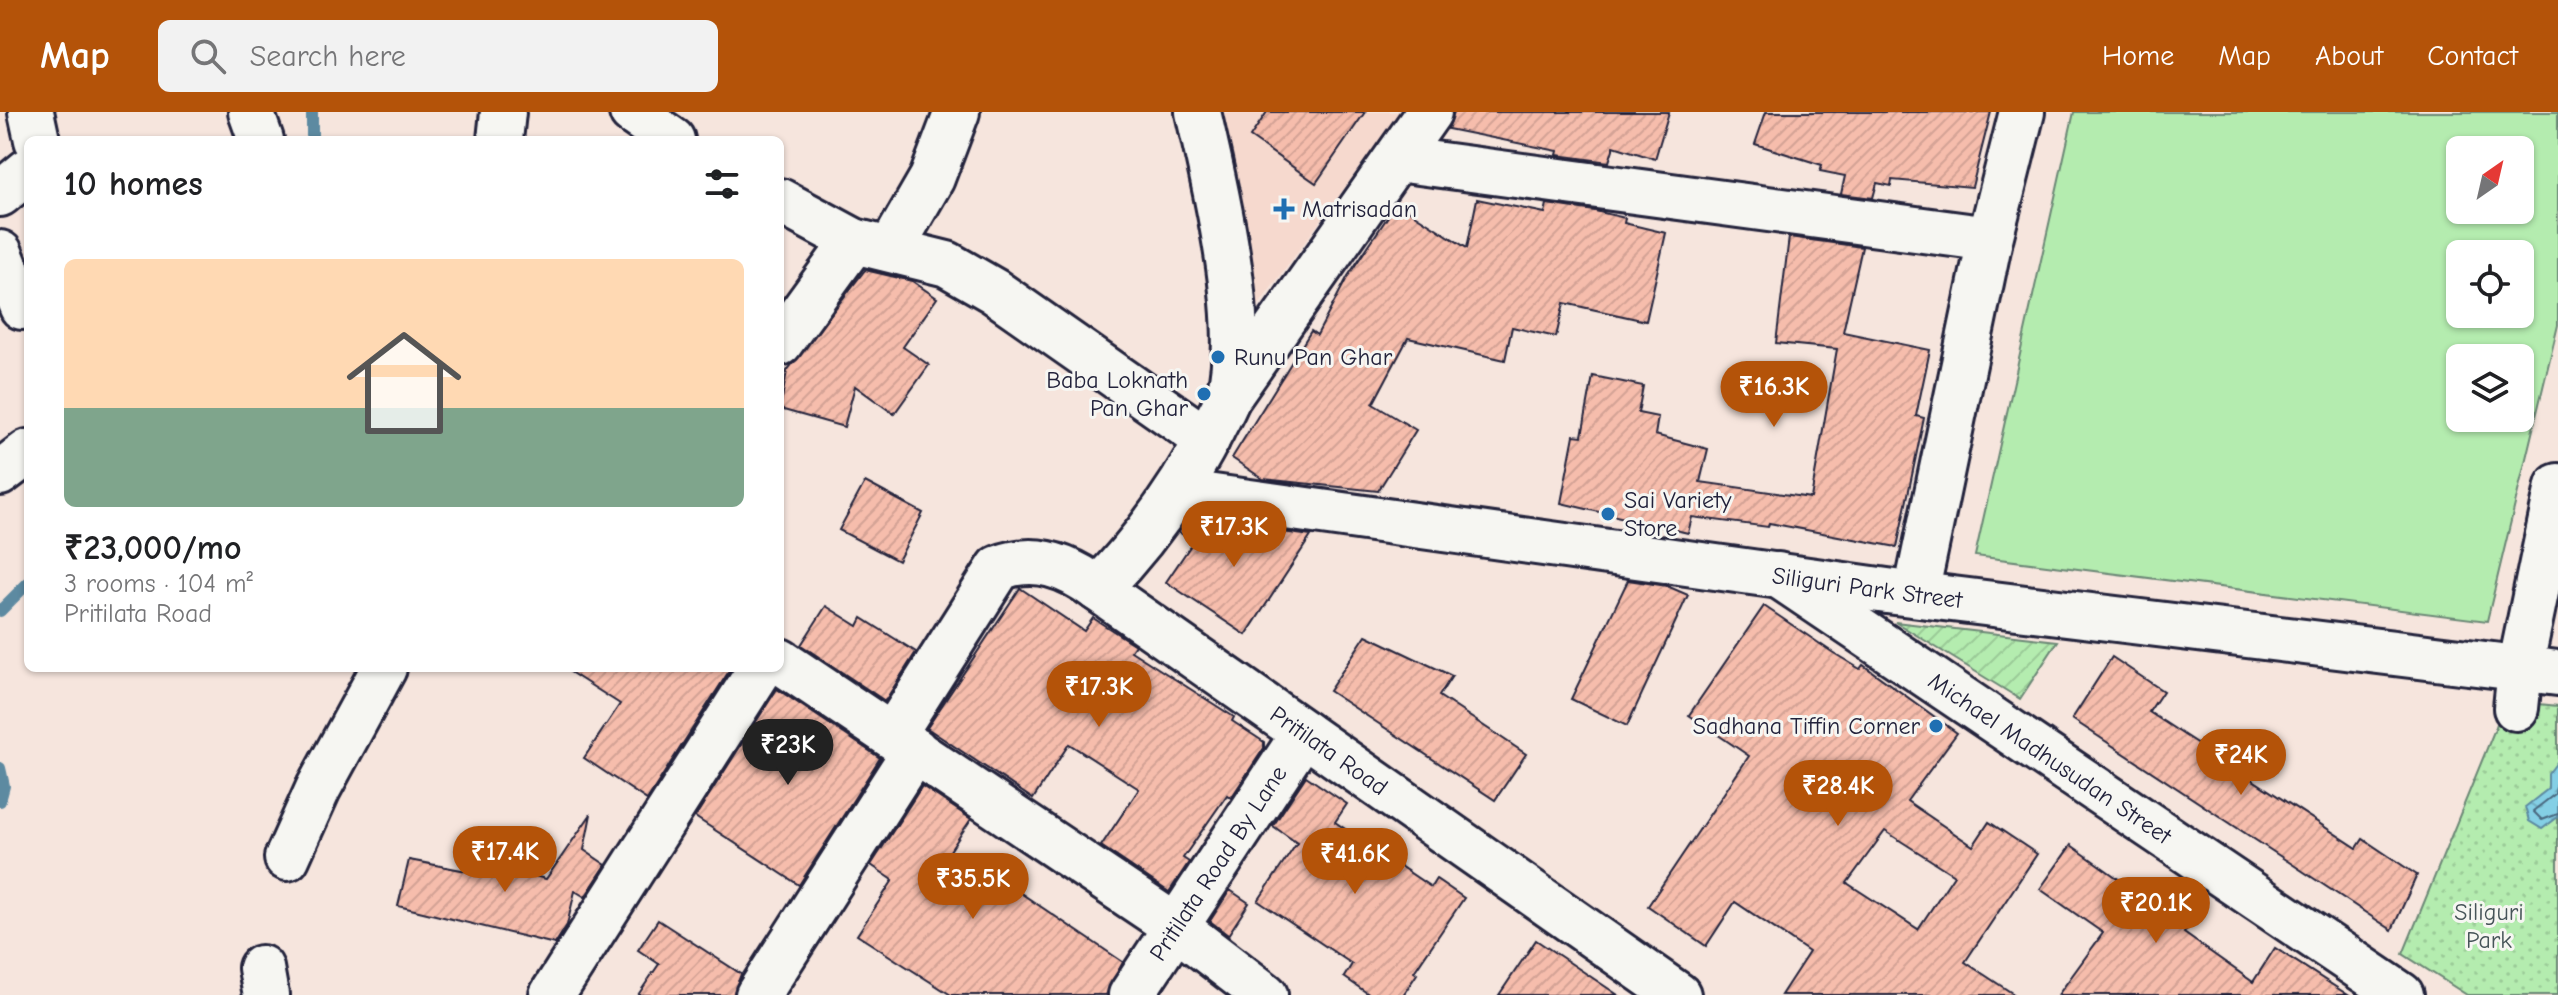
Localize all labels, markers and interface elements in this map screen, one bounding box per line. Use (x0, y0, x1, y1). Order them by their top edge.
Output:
search box (158, 20, 718, 92)
text: Map (40, 34, 110, 78)
icon: search (186, 34, 230, 78)
text: Search here (250, 39, 406, 74)
text: Home (2102, 40, 2174, 72)
text: Map (2218, 40, 2271, 72)
text: About (2315, 40, 2383, 72)
text: Contact (2427, 40, 2518, 72)
north arrow (2446, 136, 2534, 224)
map controls (2446, 136, 2534, 432)
icon: filters (700, 162, 744, 206)
text: 10 homes (64, 164, 203, 204)
place label: Matrisadan (1302, 195, 1417, 223)
marker: Matrisadan (1273, 198, 1295, 220)
button: locate (2446, 240, 2534, 328)
icon: home (332, 311, 476, 455)
place label: Runu Pan Ghar (1234, 343, 1393, 371)
button: layers (2446, 344, 2534, 432)
marker: Runu Pan Ghar (1209, 348, 1227, 366)
pin: ₹16.3K (1709, 361, 1839, 429)
place label: Baba Loknath Pan Ghar (1046, 366, 1188, 422)
text: ₹16.3K (1739, 372, 1809, 402)
marker: Baba Loknath Pan Ghar (1195, 385, 1213, 403)
place label: Sai Variety Store (1624, 486, 1732, 542)
pin: ₹17.3K (1169, 501, 1299, 569)
marker: Sai Variety Store (1599, 505, 1617, 523)
text: ₹17.3K (1200, 512, 1268, 542)
text: ₹23,000/mo (64, 528, 242, 568)
street label: Siliguri Park Street (1771, 561, 1965, 614)
text: 3 rooms · 104 m² (64, 569, 253, 599)
text: Pritilata Road (64, 599, 212, 629)
pin: ₹17.3K (1034, 661, 1164, 729)
street label: Michael Madhusudan Street (1923, 667, 2178, 851)
text: ₹17.3K (1065, 672, 1133, 702)
street label: Pritilata Road (1265, 700, 1393, 801)
place label: Sadhana Tiffin Corner (1693, 712, 1920, 740)
marker: Sadhana Tiffin Corner (1927, 717, 1945, 735)
pin: ₹23K (741, 719, 835, 787)
pin: ₹24K (2194, 729, 2288, 797)
text: ₹23K (760, 730, 816, 760)
text: ₹24K (2214, 740, 2268, 770)
street label: Pritilata Road By Lane (1144, 760, 1293, 966)
pin: ₹28.4K (1773, 760, 1903, 828)
text: ₹28.4K (1802, 771, 1874, 801)
pin: ₹17.4K (440, 826, 570, 894)
pin: ₹41.6K (1290, 828, 1420, 896)
text: ₹17.4K (471, 837, 539, 867)
text: ₹41.6K (1320, 839, 1390, 869)
pin: ₹35.5K (908, 853, 1038, 921)
text: ₹35.5K (936, 864, 1010, 894)
pin: ₹20.1K (2091, 877, 2221, 945)
text: ₹20.1K (2120, 888, 2192, 918)
park label: Siliguri Park (2454, 898, 2524, 954)

